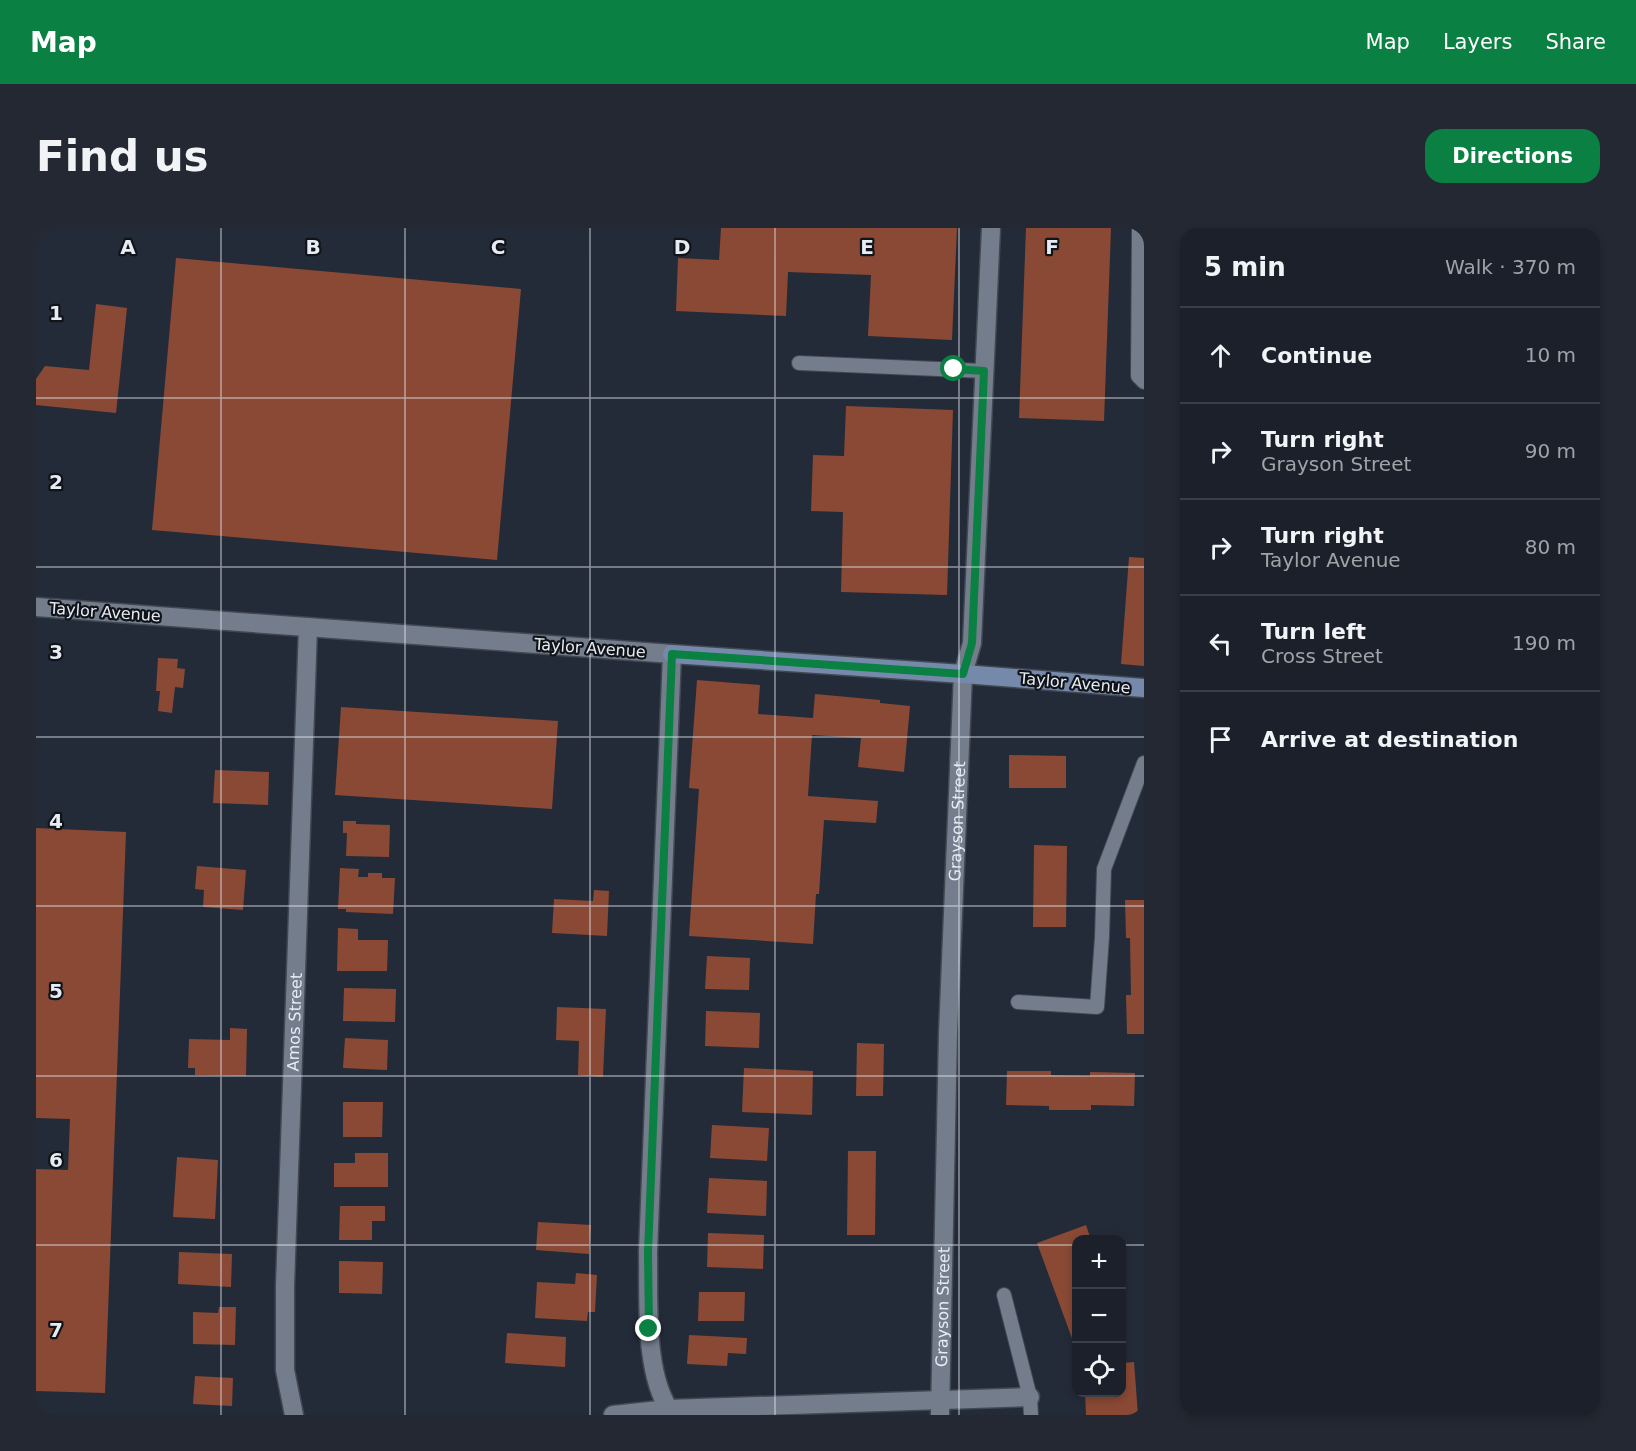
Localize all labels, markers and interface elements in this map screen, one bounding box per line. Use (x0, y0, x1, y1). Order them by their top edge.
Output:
text: Map (30, 26, 97, 59)
text: Map (1366, 30, 1410, 54)
text: Layers (1443, 30, 1512, 54)
text: Share (1545, 30, 1606, 54)
button: Directions (1425, 129, 1600, 183)
text: Find us (36, 132, 209, 181)
text: A (120, 235, 136, 259)
text: B (305, 235, 321, 259)
text: C (491, 235, 505, 259)
text: D (674, 235, 690, 259)
text: E (860, 235, 874, 259)
text: F (1045, 235, 1059, 259)
text: 5 min (1204, 252, 1286, 282)
text: Walk · 370 m (1445, 255, 1576, 279)
text: 1 (49, 301, 63, 325)
icon: ahead (1204, 339, 1237, 372)
text: Continue (1261, 343, 1372, 368)
text: 10 m (1525, 343, 1576, 367)
route start (940, 355, 966, 381)
text: Turn right (1261, 427, 1384, 452)
icon: right (1204, 435, 1237, 468)
text: 90 m (1525, 439, 1576, 463)
text: Grayson Street (1261, 452, 1411, 476)
text: 2 (49, 470, 63, 494)
text: Turn right (1261, 523, 1384, 548)
icon: right (1204, 531, 1237, 564)
text: 80 m (1525, 535, 1576, 559)
text: Taylor Avenue (1261, 548, 1401, 572)
street label: Taylor Avenue (48, 599, 161, 625)
text: Turn left (1261, 619, 1366, 644)
icon: left (1204, 627, 1237, 660)
text: 190 m (1512, 631, 1576, 655)
street label: Taylor Avenue (533, 635, 646, 661)
text: 3 (49, 640, 63, 664)
text: Cross Street (1261, 644, 1383, 668)
street label: Taylor Avenue (1018, 669, 1131, 697)
icon: arrive (1204, 723, 1237, 756)
text: Arrive at destination (1261, 727, 1518, 752)
street label: Grayson Street (945, 761, 969, 882)
text: 4 (49, 809, 63, 833)
street label: Amos Street (283, 973, 305, 1072)
text: 5 (49, 979, 63, 1003)
text: 6 (49, 1148, 63, 1172)
map controls (1072, 1235, 1126, 1397)
button: + (1072, 1235, 1126, 1289)
street label: Grayson Street (932, 1247, 953, 1367)
button: − (1072, 1289, 1126, 1343)
route end (635, 1315, 661, 1341)
text: 7 (49, 1318, 63, 1342)
button: locate (1072, 1343, 1126, 1397)

